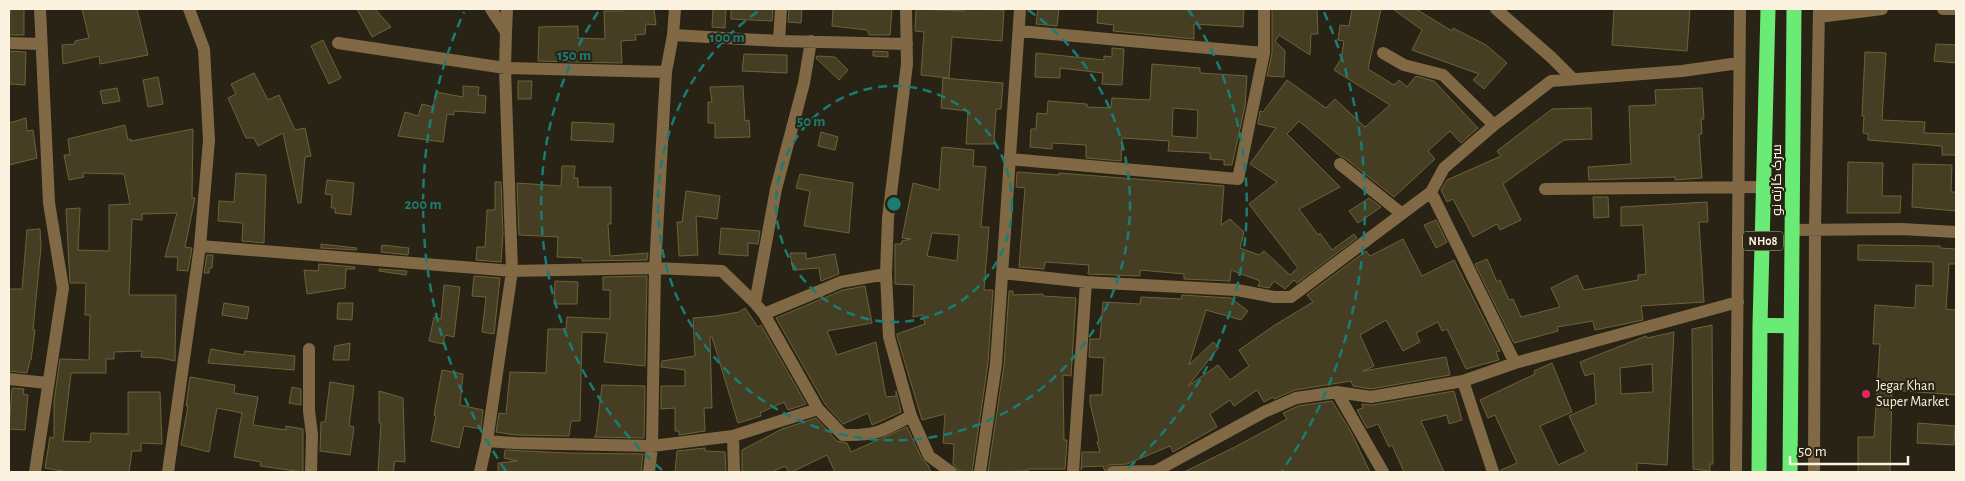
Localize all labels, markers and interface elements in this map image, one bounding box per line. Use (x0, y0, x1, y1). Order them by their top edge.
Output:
text: 100 m (709, 30, 745, 45)
text: 150 m (557, 48, 591, 63)
text: 50 m (797, 114, 825, 129)
street label: سرک کارته نو (1770, 144, 1784, 216)
centre of rings (885, 195, 903, 213)
text: 200 m (404, 197, 442, 212)
road number: NH08 (1743, 232, 1783, 250)
place label: Jegar Khan Super Market (1876, 379, 1950, 409)
marker: Jegar Khan Super Market (1860, 388, 1872, 400)
scale bar (1790, 434, 1908, 466)
text: 50 m (1798, 444, 1827, 459)

